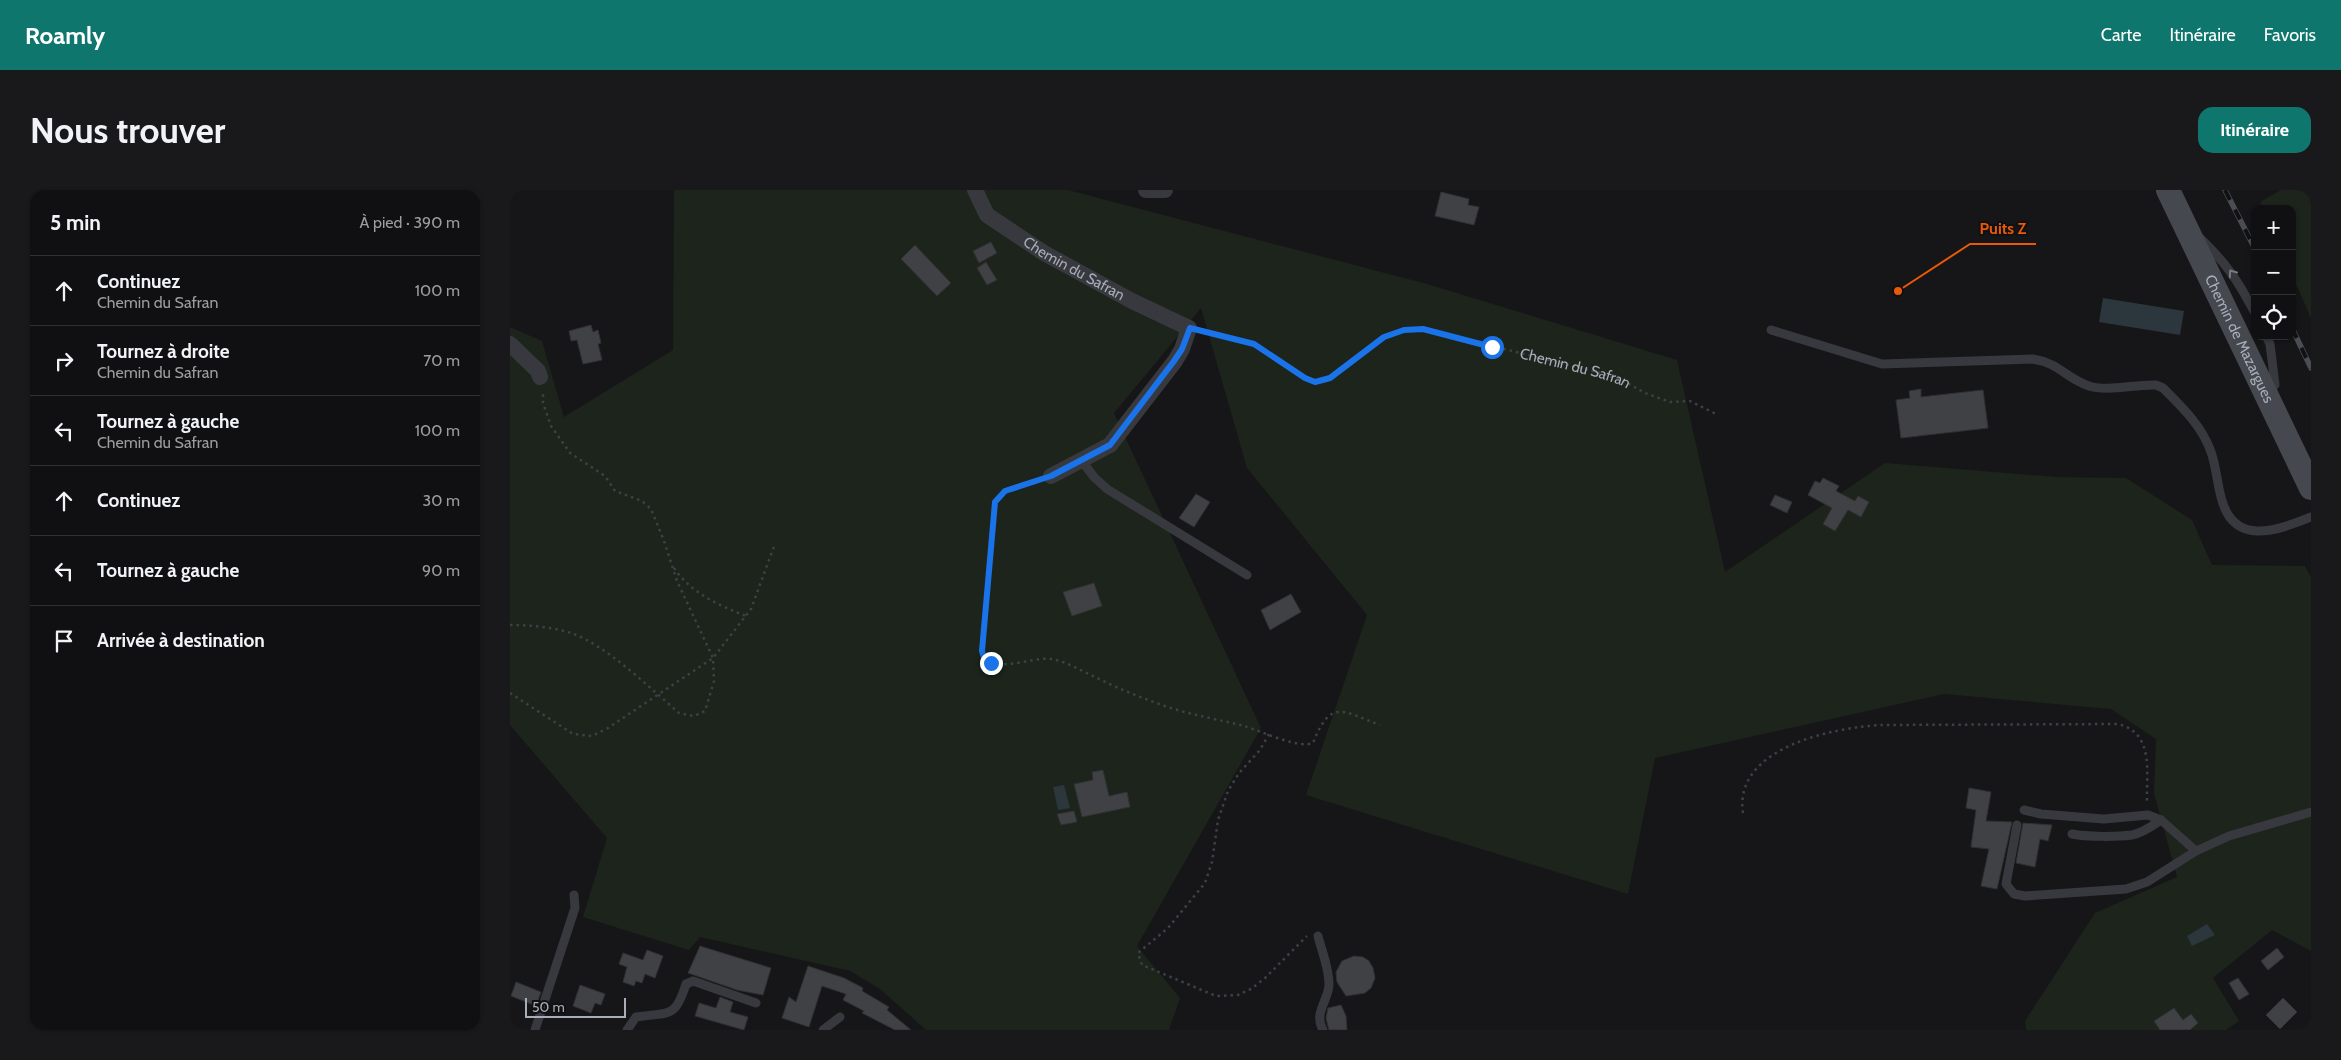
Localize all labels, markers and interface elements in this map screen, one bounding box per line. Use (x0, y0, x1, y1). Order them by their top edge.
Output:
text: Roamly (25, 21, 105, 50)
text: Carte (2101, 24, 2141, 46)
text: Itinéraire (2169, 24, 2236, 46)
text: Favoris (2264, 24, 2316, 46)
button: Itinéraire (2198, 107, 2311, 153)
text: Nous trouver (30, 109, 225, 152)
map controls (2251, 205, 2296, 340)
button: + (2251, 205, 2296, 250)
text: 5 min (50, 210, 101, 235)
text: À pied · 390 m (360, 213, 460, 232)
callout: Puits Z (1970, 213, 2036, 244)
text: Puits Z (1980, 219, 2027, 238)
street label: Chemin du Safran (1020, 233, 1128, 304)
button: − (2251, 250, 2296, 295)
one-way arrow (2229, 269, 2238, 278)
text: Continuez (97, 270, 180, 293)
street label: Chemin de Mazargues (2201, 272, 2278, 406)
icon: ahead (50, 277, 78, 305)
text: 100 m (415, 281, 460, 300)
text: Chemin du Safran (97, 293, 218, 312)
button: locate (2251, 295, 2296, 340)
route start (1481, 336, 1504, 359)
text: Tournez à droite (97, 340, 230, 363)
street label: Chemin du Safran (1518, 344, 1634, 392)
icon: right (50, 347, 78, 375)
text: 70 m (423, 351, 460, 370)
text: Chemin du Safran (97, 363, 218, 382)
text: Tournez à gauche (97, 410, 239, 433)
icon: left (50, 417, 78, 445)
text: 100 m (415, 421, 460, 440)
text: Chemin du Safran (97, 433, 218, 452)
icon: ahead (50, 487, 78, 515)
text: Continuez (97, 489, 180, 512)
text: 30 m (423, 491, 460, 510)
icon: left (50, 557, 78, 585)
text: Tournez à gauche (97, 559, 239, 582)
text: 90 m (422, 561, 460, 580)
icon: arrive (50, 627, 78, 655)
text: Arrivée à destination (97, 629, 265, 652)
route end (980, 652, 1003, 675)
scale bar (525, 995, 626, 1018)
text: 50 m (532, 998, 565, 1016)

